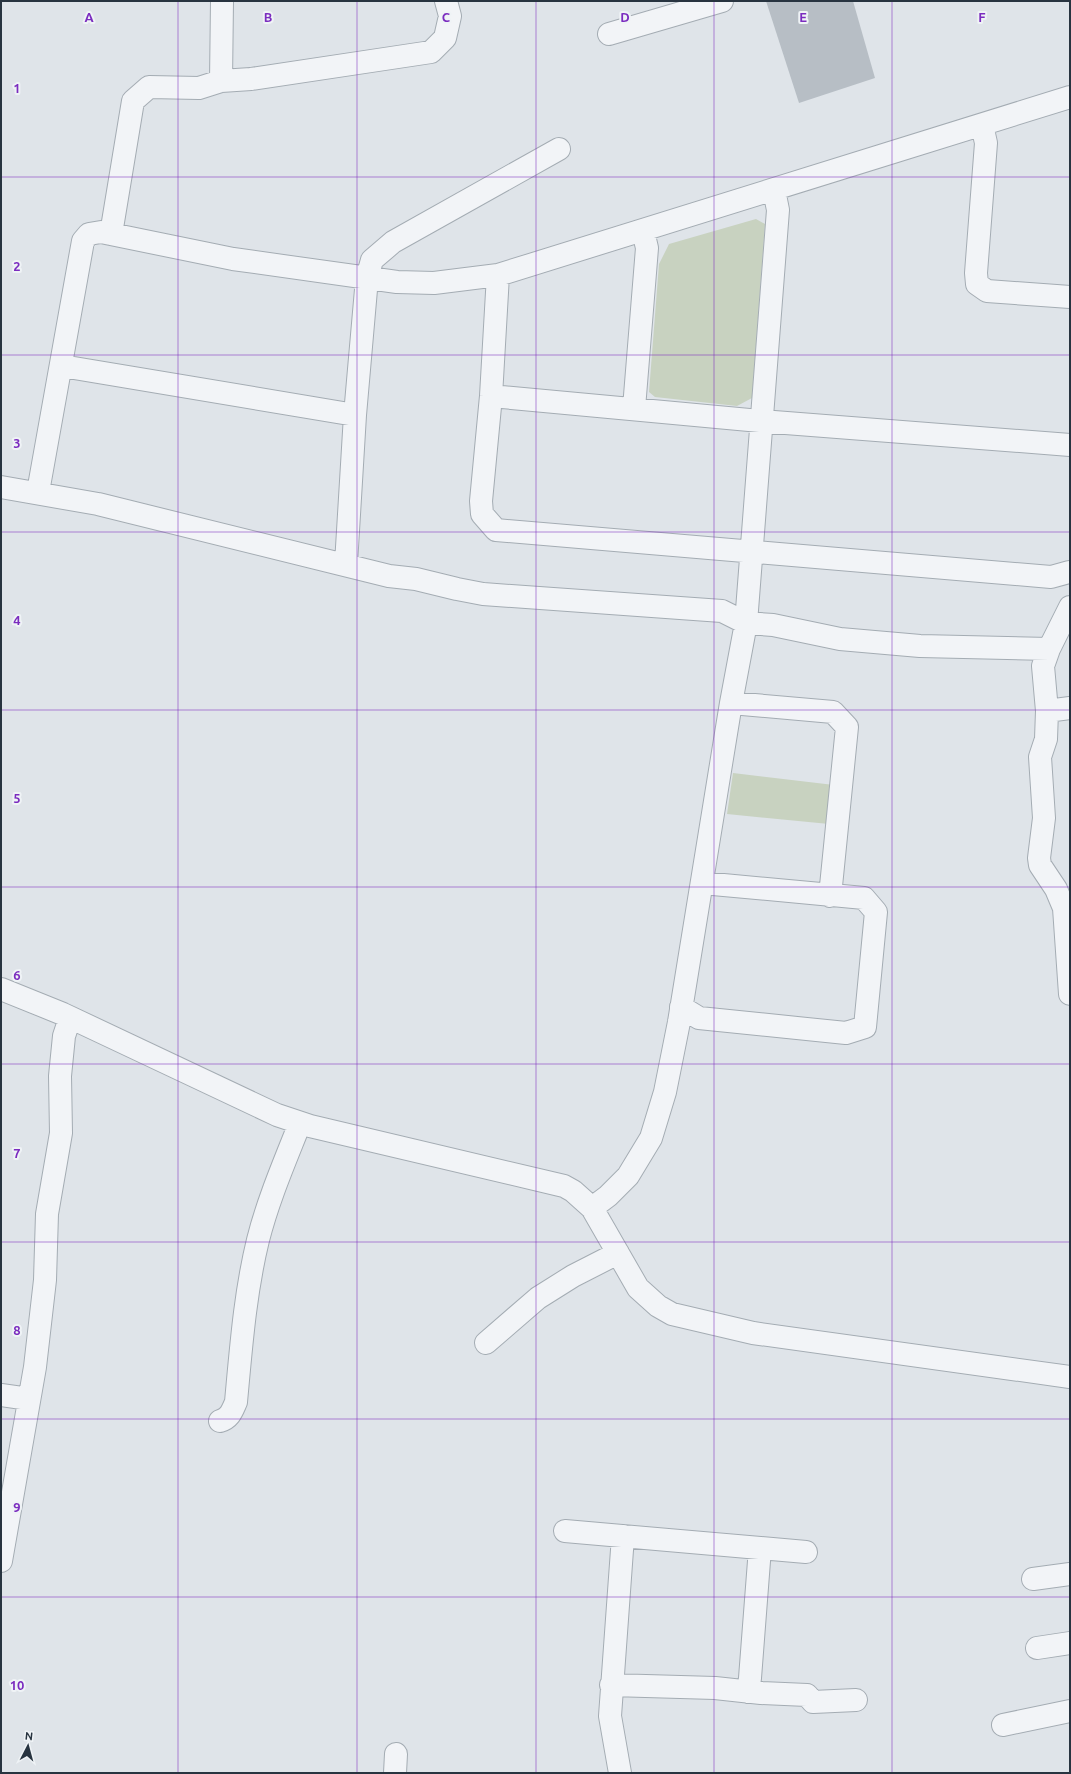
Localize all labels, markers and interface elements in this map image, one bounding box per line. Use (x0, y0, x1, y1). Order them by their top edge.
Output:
text: A (84, 10, 94, 24)
text: B (264, 10, 273, 24)
text: C (442, 10, 451, 24)
text: D (620, 10, 630, 24)
text: E (799, 10, 807, 24)
text: F (978, 10, 986, 24)
text: 1 (13, 81, 21, 95)
text: 2 (13, 259, 21, 273)
text: 3 (13, 436, 21, 450)
text: 4 (13, 613, 21, 627)
text: 5 (13, 791, 21, 805)
text: 6 (13, 968, 21, 982)
text: 7 (13, 1146, 21, 1160)
text: 8 (13, 1323, 21, 1337)
text: 9 (13, 1500, 21, 1514)
text: 10 (10, 1678, 24, 1692)
north arrow (8, 1726, 48, 1766)
text: N (24, 1730, 34, 1742)

